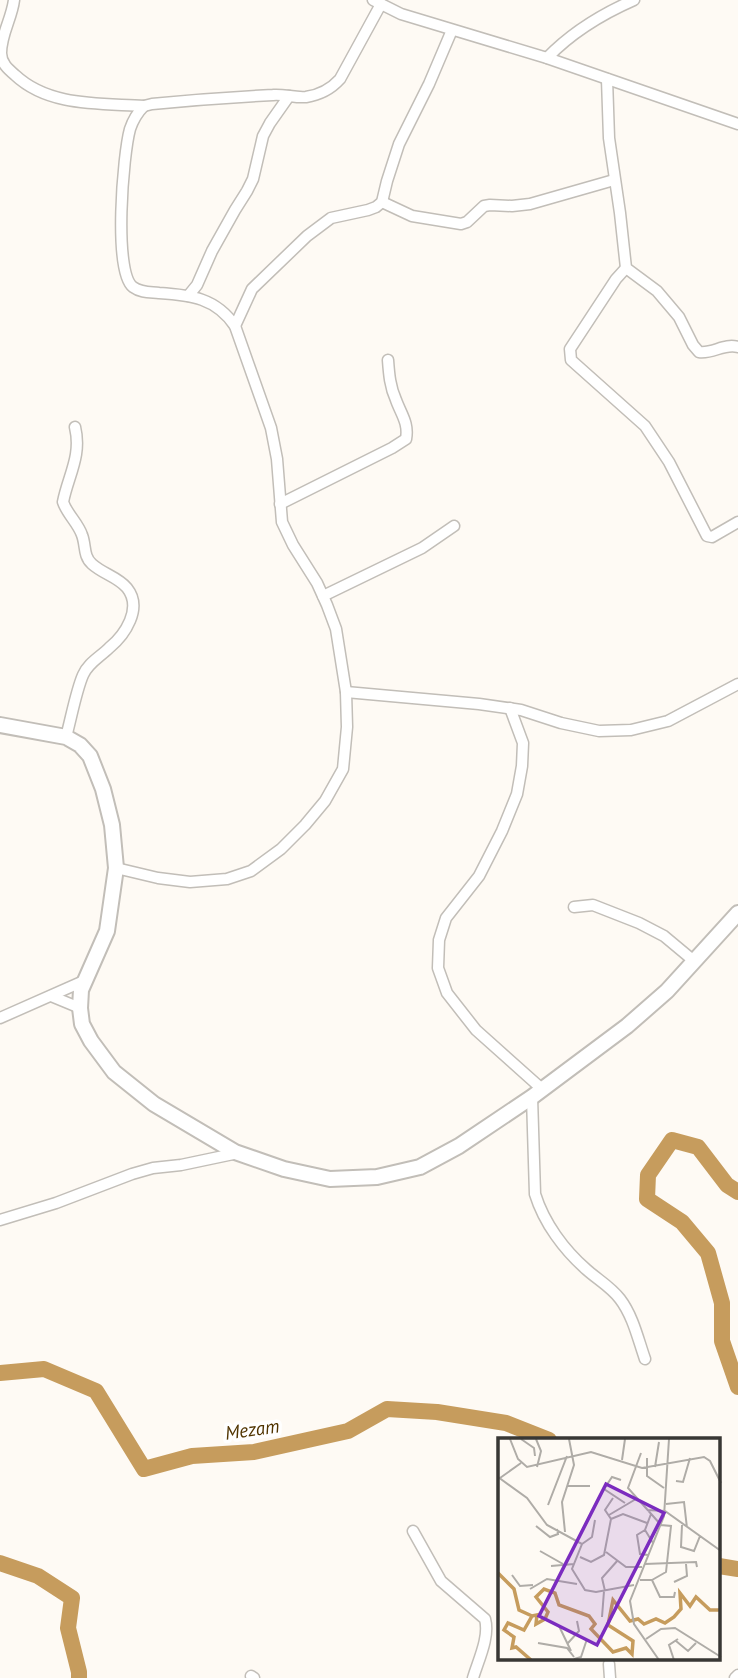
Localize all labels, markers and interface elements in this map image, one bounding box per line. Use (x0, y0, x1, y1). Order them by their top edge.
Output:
water label: Mezam (223, 1413, 281, 1445)
inset map (498, 1438, 720, 1660)

